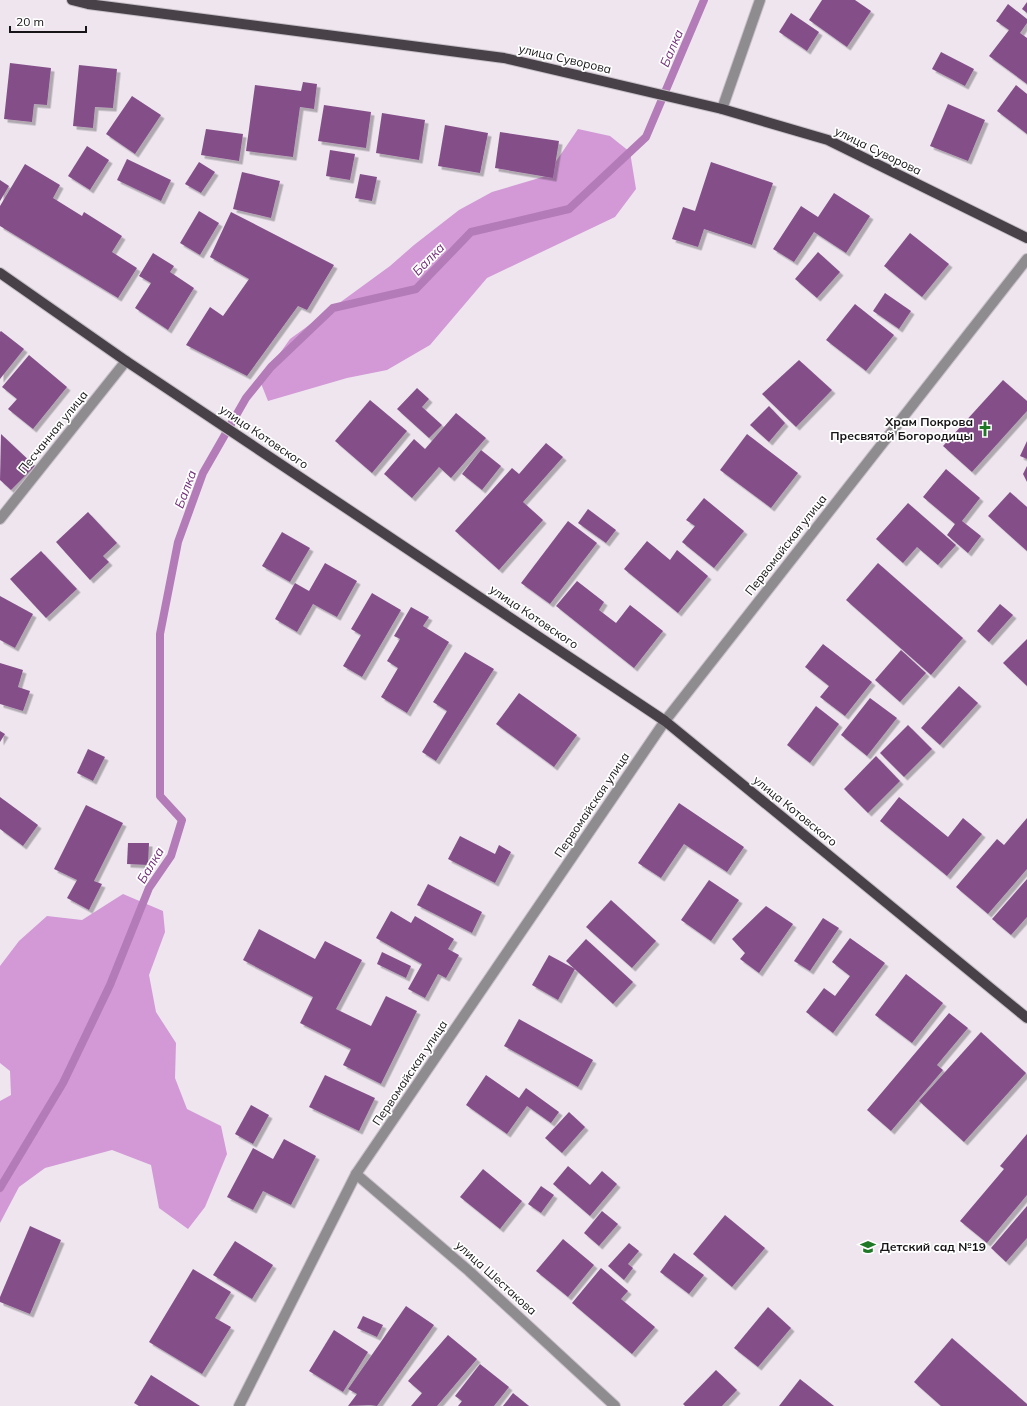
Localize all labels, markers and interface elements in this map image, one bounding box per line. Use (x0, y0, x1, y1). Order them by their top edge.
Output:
scale bar (10, 8, 86, 34)
text: 20 m (16, 14, 44, 29)
water label: Балка (656, 27, 686, 69)
street label: улица Суворова (517, 41, 613, 76)
street label: улица Суворова (832, 123, 924, 178)
water label: Балка (409, 239, 447, 279)
street label: Песчанная улица (15, 387, 91, 476)
street label: улица Котовского (217, 401, 312, 472)
place label: Храм Покрова Пресвятой Богородицы (830, 414, 973, 443)
church icon: Храм Покрова Пресвятой Богородицы (976, 420, 994, 438)
water label: Балка (170, 468, 200, 510)
street label: Первомайская улица (742, 491, 830, 598)
street label: улица Котовского (487, 581, 582, 652)
street label: Первомайская улица (551, 749, 632, 860)
street label: улица Котовского (750, 772, 840, 849)
water label: Балка (133, 844, 167, 886)
street label: Первомайская улица (369, 1017, 450, 1128)
street label: улица Шестакова (453, 1237, 540, 1318)
school or university icon: Детский сад №19 (859, 1238, 877, 1256)
place label: Детский сад №19 (880, 1239, 986, 1254)

